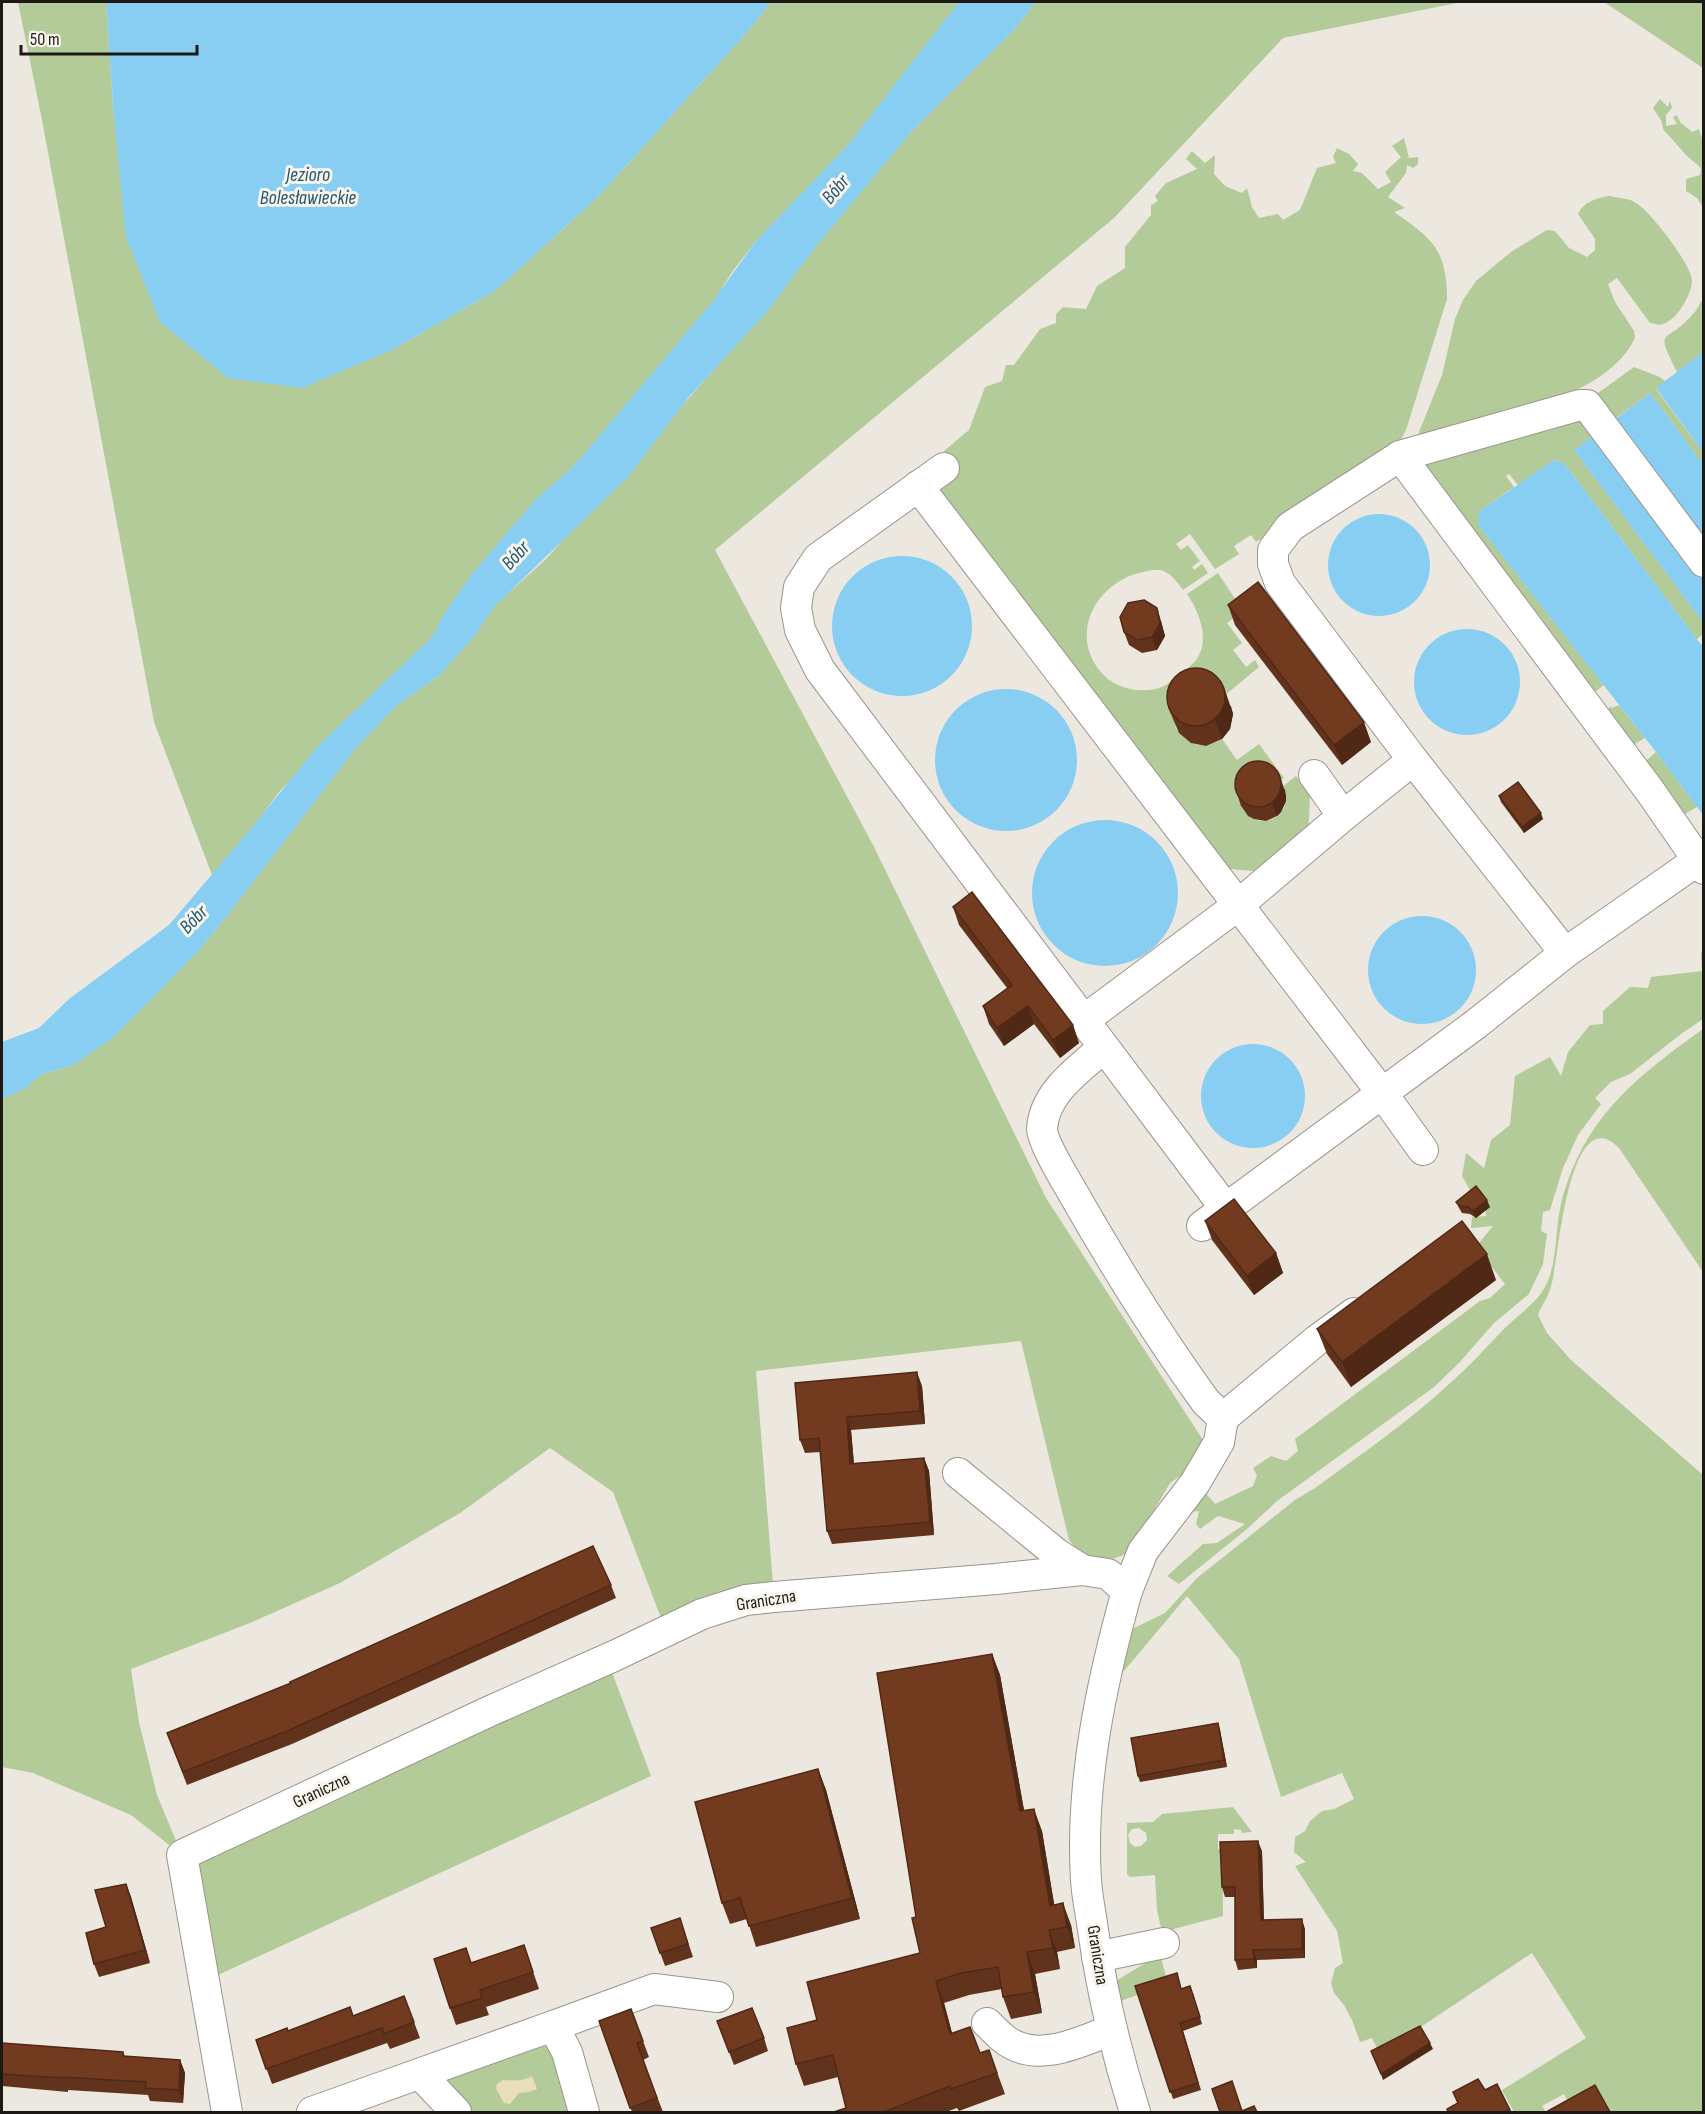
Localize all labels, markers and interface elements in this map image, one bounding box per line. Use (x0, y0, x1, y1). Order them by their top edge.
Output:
scale bar (21, 18, 196, 56)
text: 50 m (30, 29, 60, 50)
water label: Jezioro Bolesławieckie (260, 163, 356, 210)
water label: Bóbr (817, 169, 856, 209)
water label: Bóbr (497, 535, 536, 575)
water label: Bóbr (174, 899, 214, 939)
street label: Graniczna (735, 1585, 797, 1616)
street label: Graniczna (290, 1768, 353, 1813)
street label: Graniczna (1082, 1924, 1113, 1986)

